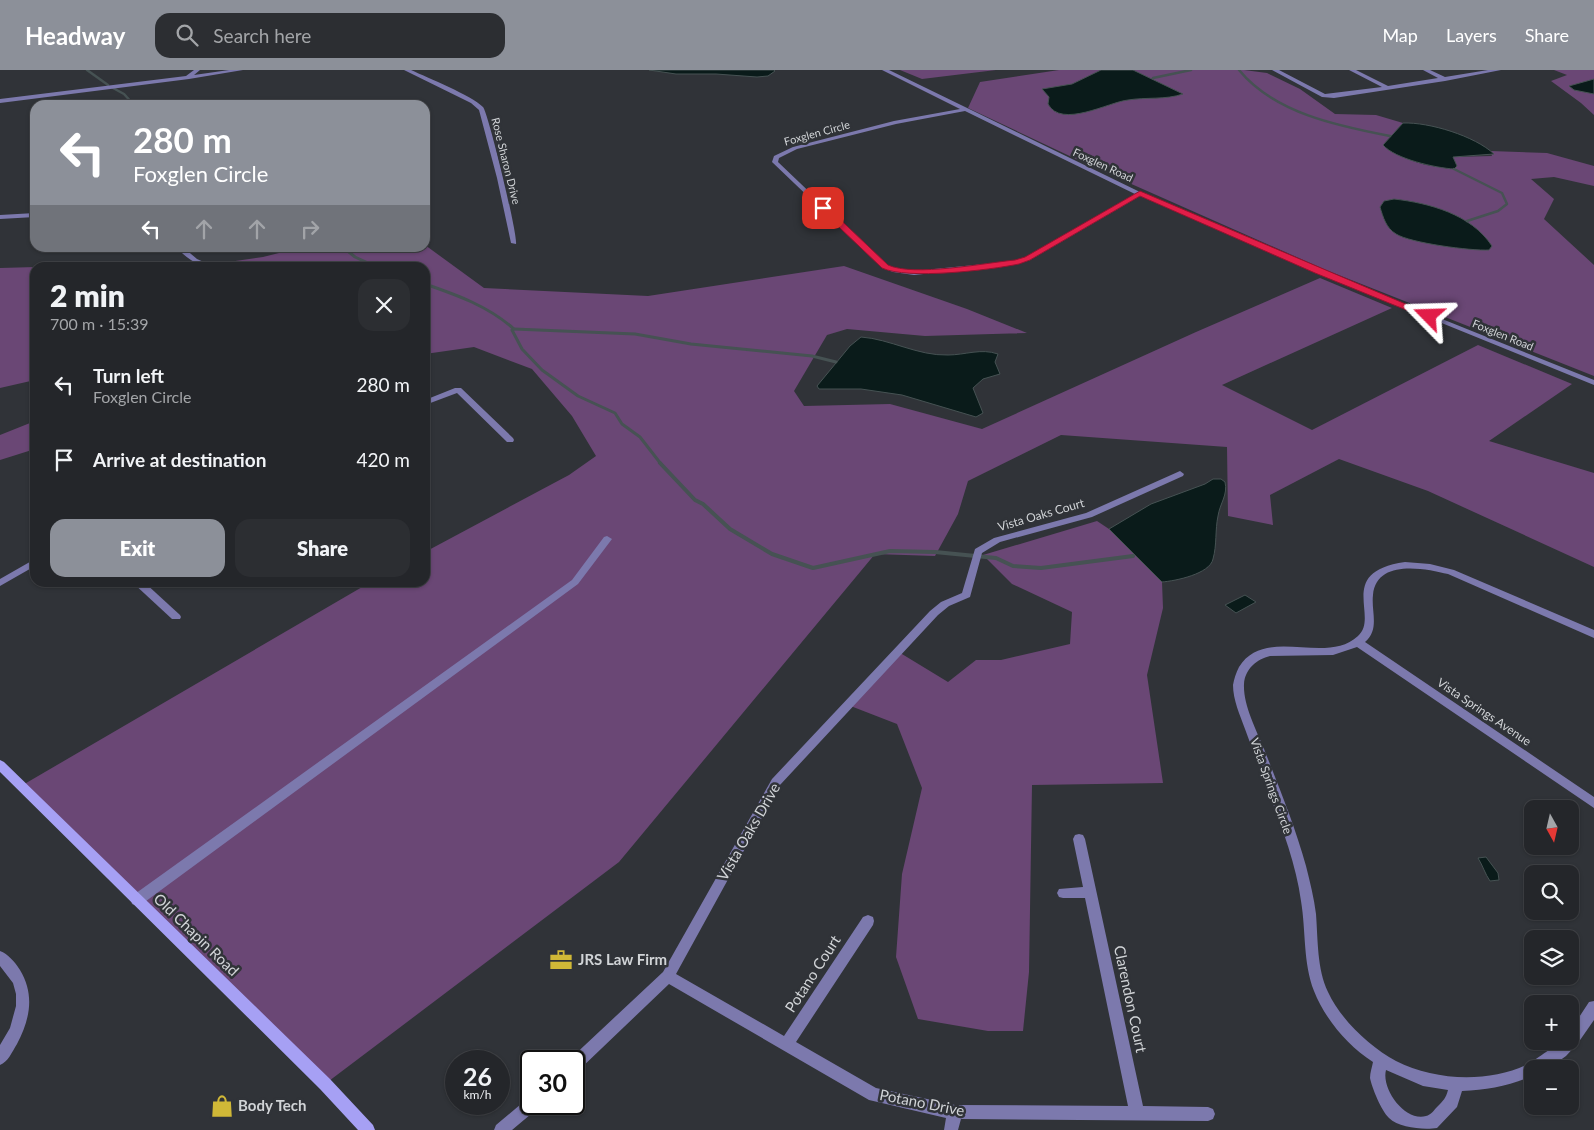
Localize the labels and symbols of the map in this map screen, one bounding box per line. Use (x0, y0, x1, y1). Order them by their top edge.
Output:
street label: Rose Sharon Drive (489, 116, 524, 206)
street label: Foxglen Circle (782, 117, 851, 148)
street label: Foxglen Road (1071, 145, 1135, 184)
pin (802, 187, 844, 229)
position arrow (1402, 289, 1454, 341)
street label: Foxglen Road (1471, 316, 1536, 353)
street label: Vista Oaks Court (996, 495, 1087, 534)
street label: Vista Springs Avenue (1434, 674, 1534, 749)
street label: Vista Springs Circle (1247, 736, 1296, 836)
street label: Vista Oaks Drive (713, 779, 783, 884)
north arrow (1524, 800, 1579, 855)
street label: Old Chapin Road (151, 889, 243, 979)
street label: Potano Court (781, 931, 844, 1015)
street label: Clarendon Court (1111, 944, 1151, 1055)
office icon: JRS Law Firm (548, 947, 574, 973)
place label: JRS Law Firm (578, 950, 667, 968)
speed limit sign: 30 (520, 1050, 585, 1115)
street label: Potano Drive (878, 1085, 966, 1119)
shop icon: Body Tech (209, 1093, 235, 1119)
place label: Body Tech (238, 1096, 307, 1114)

